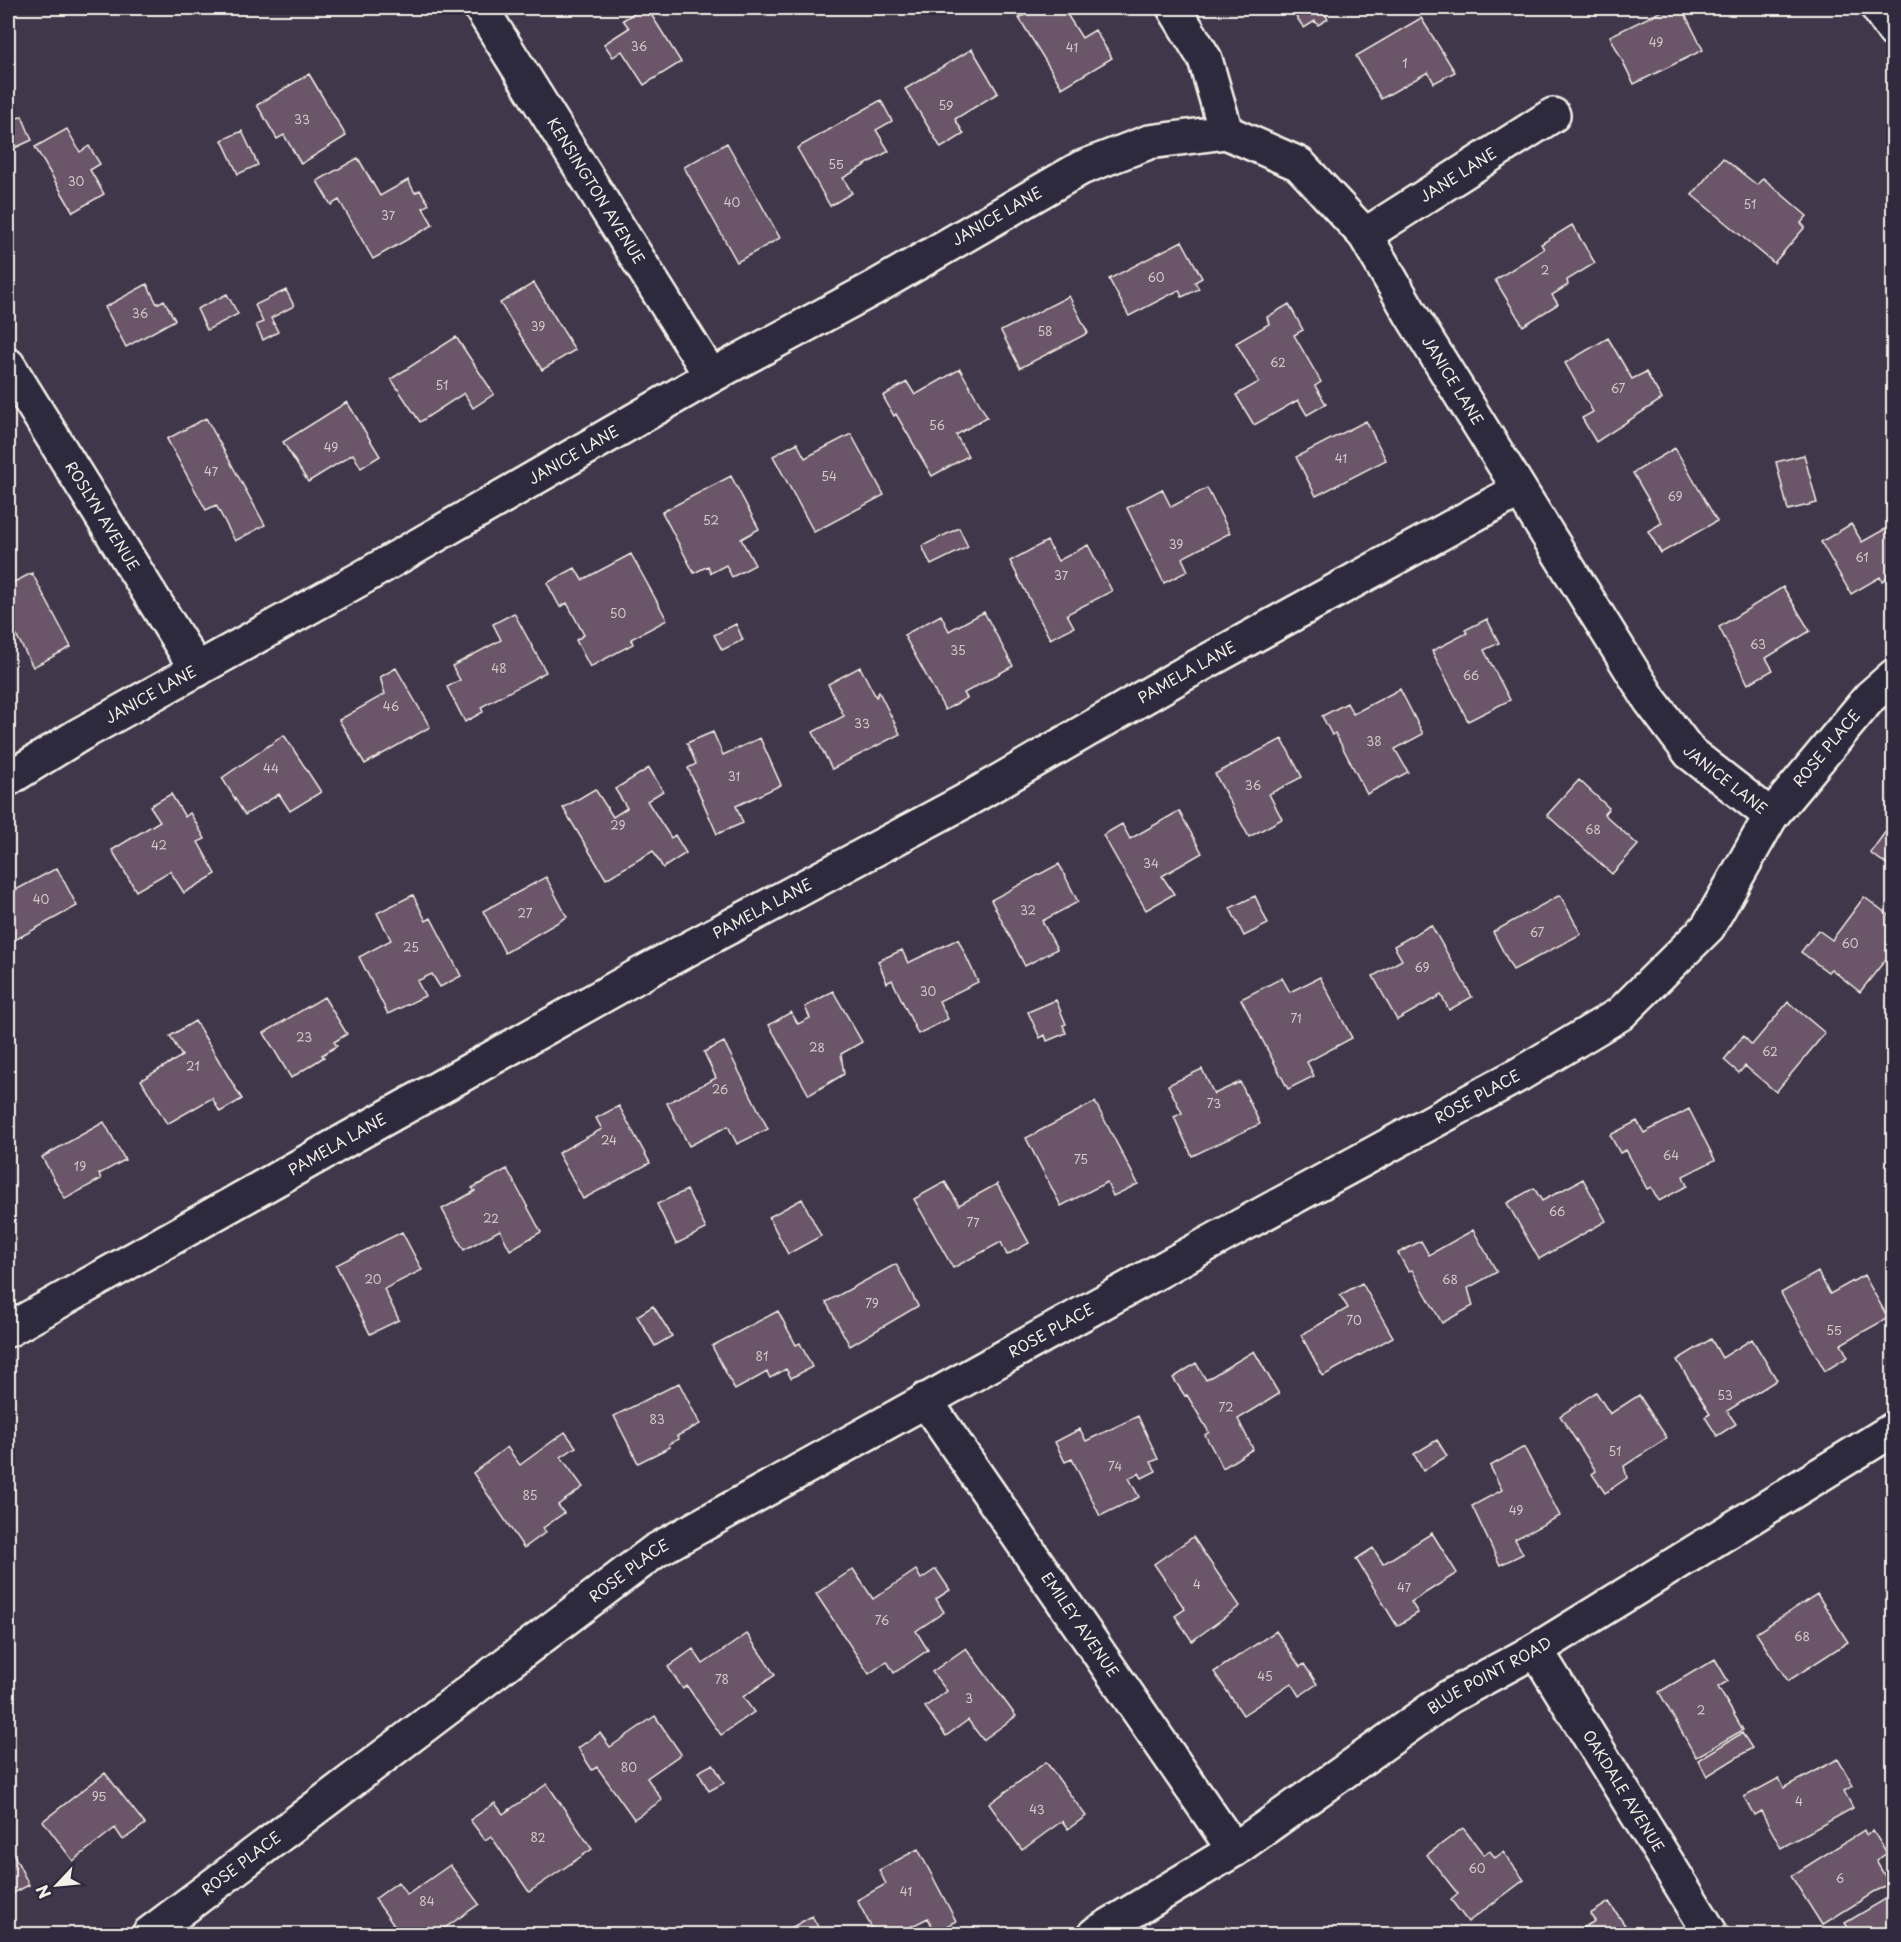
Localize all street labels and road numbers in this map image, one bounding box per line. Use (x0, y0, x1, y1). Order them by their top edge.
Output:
street label: KENSINGTON AVENUE (542, 113, 651, 268)
street label: JANE LANE (1415, 141, 1501, 207)
street label: JANICE LANE (947, 180, 1046, 251)
street label: JANICE LANE (1417, 331, 1490, 429)
street label: JANICE LANE (524, 419, 623, 489)
street label: ROSLYN AVENUE (60, 456, 146, 575)
street label: PAMELA LANE (1133, 635, 1240, 708)
street label: JANICE LANE (101, 659, 200, 728)
street label: ROSE PLACE (1787, 704, 1865, 791)
street label: JANICE LANE (1678, 740, 1773, 819)
street label: PAMELA LANE (708, 872, 816, 944)
street label: ROSE PLACE (1430, 1063, 1524, 1129)
street label: PAMELA LANE (283, 1107, 390, 1180)
street label: ROSE PLACE (1004, 1297, 1098, 1363)
street label: ROSE PLACE (583, 1532, 673, 1607)
street label: EMILEY AVENUE (1036, 1567, 1125, 1681)
street label: BLUE POINT ROAD (1422, 1630, 1555, 1719)
street label: OAKDALE AVENUE (1578, 1725, 1671, 1856)
street label: ROSE PLACE (196, 1825, 285, 1901)

